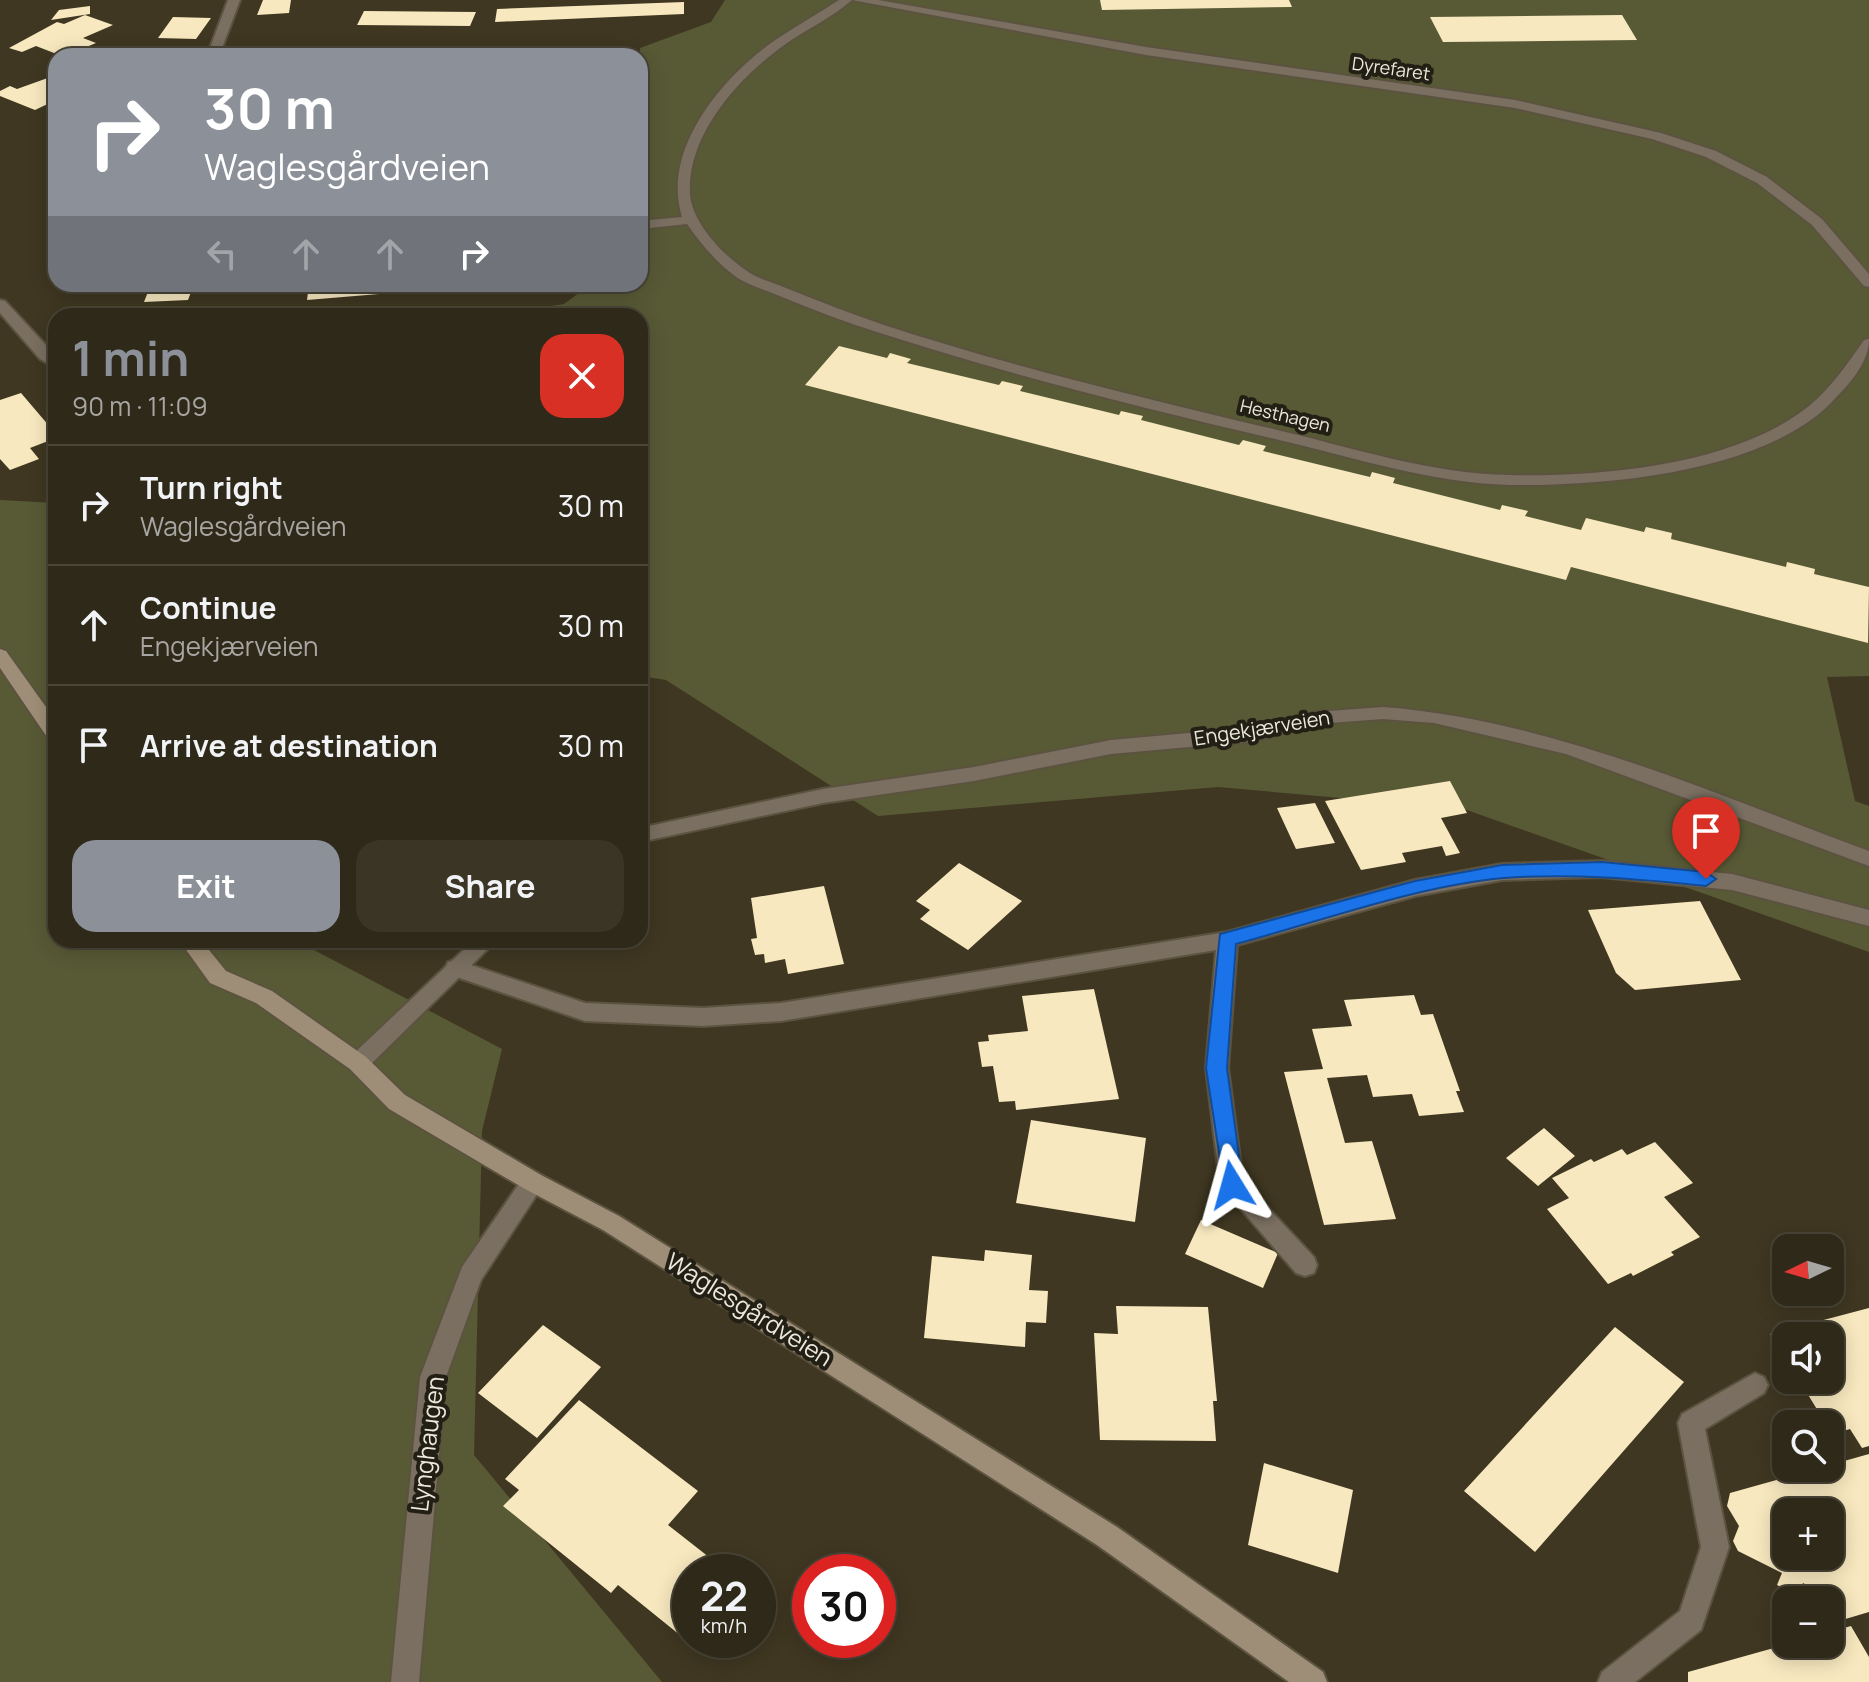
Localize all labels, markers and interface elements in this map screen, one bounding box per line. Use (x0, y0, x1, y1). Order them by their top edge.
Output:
street label: Dyrefaret (1351, 51, 1432, 85)
text: 30 m (204, 69, 335, 146)
icon: right (72, 80, 176, 184)
text: Waglesgårdveien (204, 142, 490, 191)
icon: left (200, 232, 244, 276)
icon: ahead (284, 232, 328, 276)
icon: ahead (368, 232, 412, 276)
icon: right (452, 232, 496, 276)
text: 1 min (72, 325, 189, 390)
button: close (540, 334, 624, 418)
text: 90 m · 11:09 (72, 388, 208, 424)
street label: Hesthagen (1238, 393, 1333, 437)
text: Turn right (140, 467, 283, 508)
icon: right (72, 483, 116, 527)
text: 30 m (558, 485, 624, 526)
text: Waglesgårdveien (140, 508, 346, 544)
text: Continue (140, 587, 276, 628)
icon: ahead (72, 603, 116, 647)
text: 30 m (558, 605, 624, 646)
text: Engekjærveien (140, 628, 318, 664)
street label: Engekjærveien (1192, 703, 1332, 752)
icon: arrive (72, 723, 116, 767)
text: Arrive at destination (140, 725, 438, 766)
text: 30 m (558, 725, 624, 766)
pin (1672, 797, 1740, 879)
icon: arrive (1684, 809, 1728, 853)
button: Exit (72, 840, 340, 932)
button: Share (356, 840, 624, 932)
position arrow (1190, 1143, 1274, 1227)
north arrow (1772, 1234, 1844, 1306)
map controls (1772, 1234, 1844, 1658)
street label: Waglesgårdveien (660, 1244, 839, 1373)
button: sound (1772, 1322, 1844, 1394)
street label: Lynghaugen (402, 1374, 451, 1513)
button: search (1772, 1410, 1844, 1482)
button: + (1772, 1498, 1844, 1570)
speed limit sign: 30 (792, 1554, 896, 1658)
text: 22 (700, 1568, 748, 1623)
button: − (1772, 1586, 1844, 1658)
text: km/h (701, 1612, 747, 1639)

